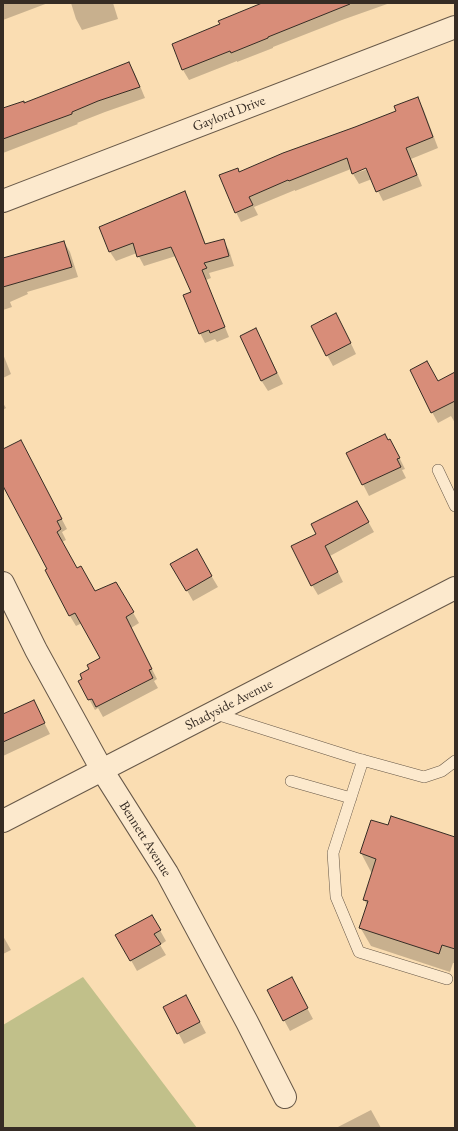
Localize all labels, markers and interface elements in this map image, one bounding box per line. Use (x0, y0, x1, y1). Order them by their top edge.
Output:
street label: Gaylord Drive (190, 92, 268, 136)
street label: Shadyside Avenue (182, 676, 276, 734)
street label: Bennett Avenue (115, 798, 175, 880)

